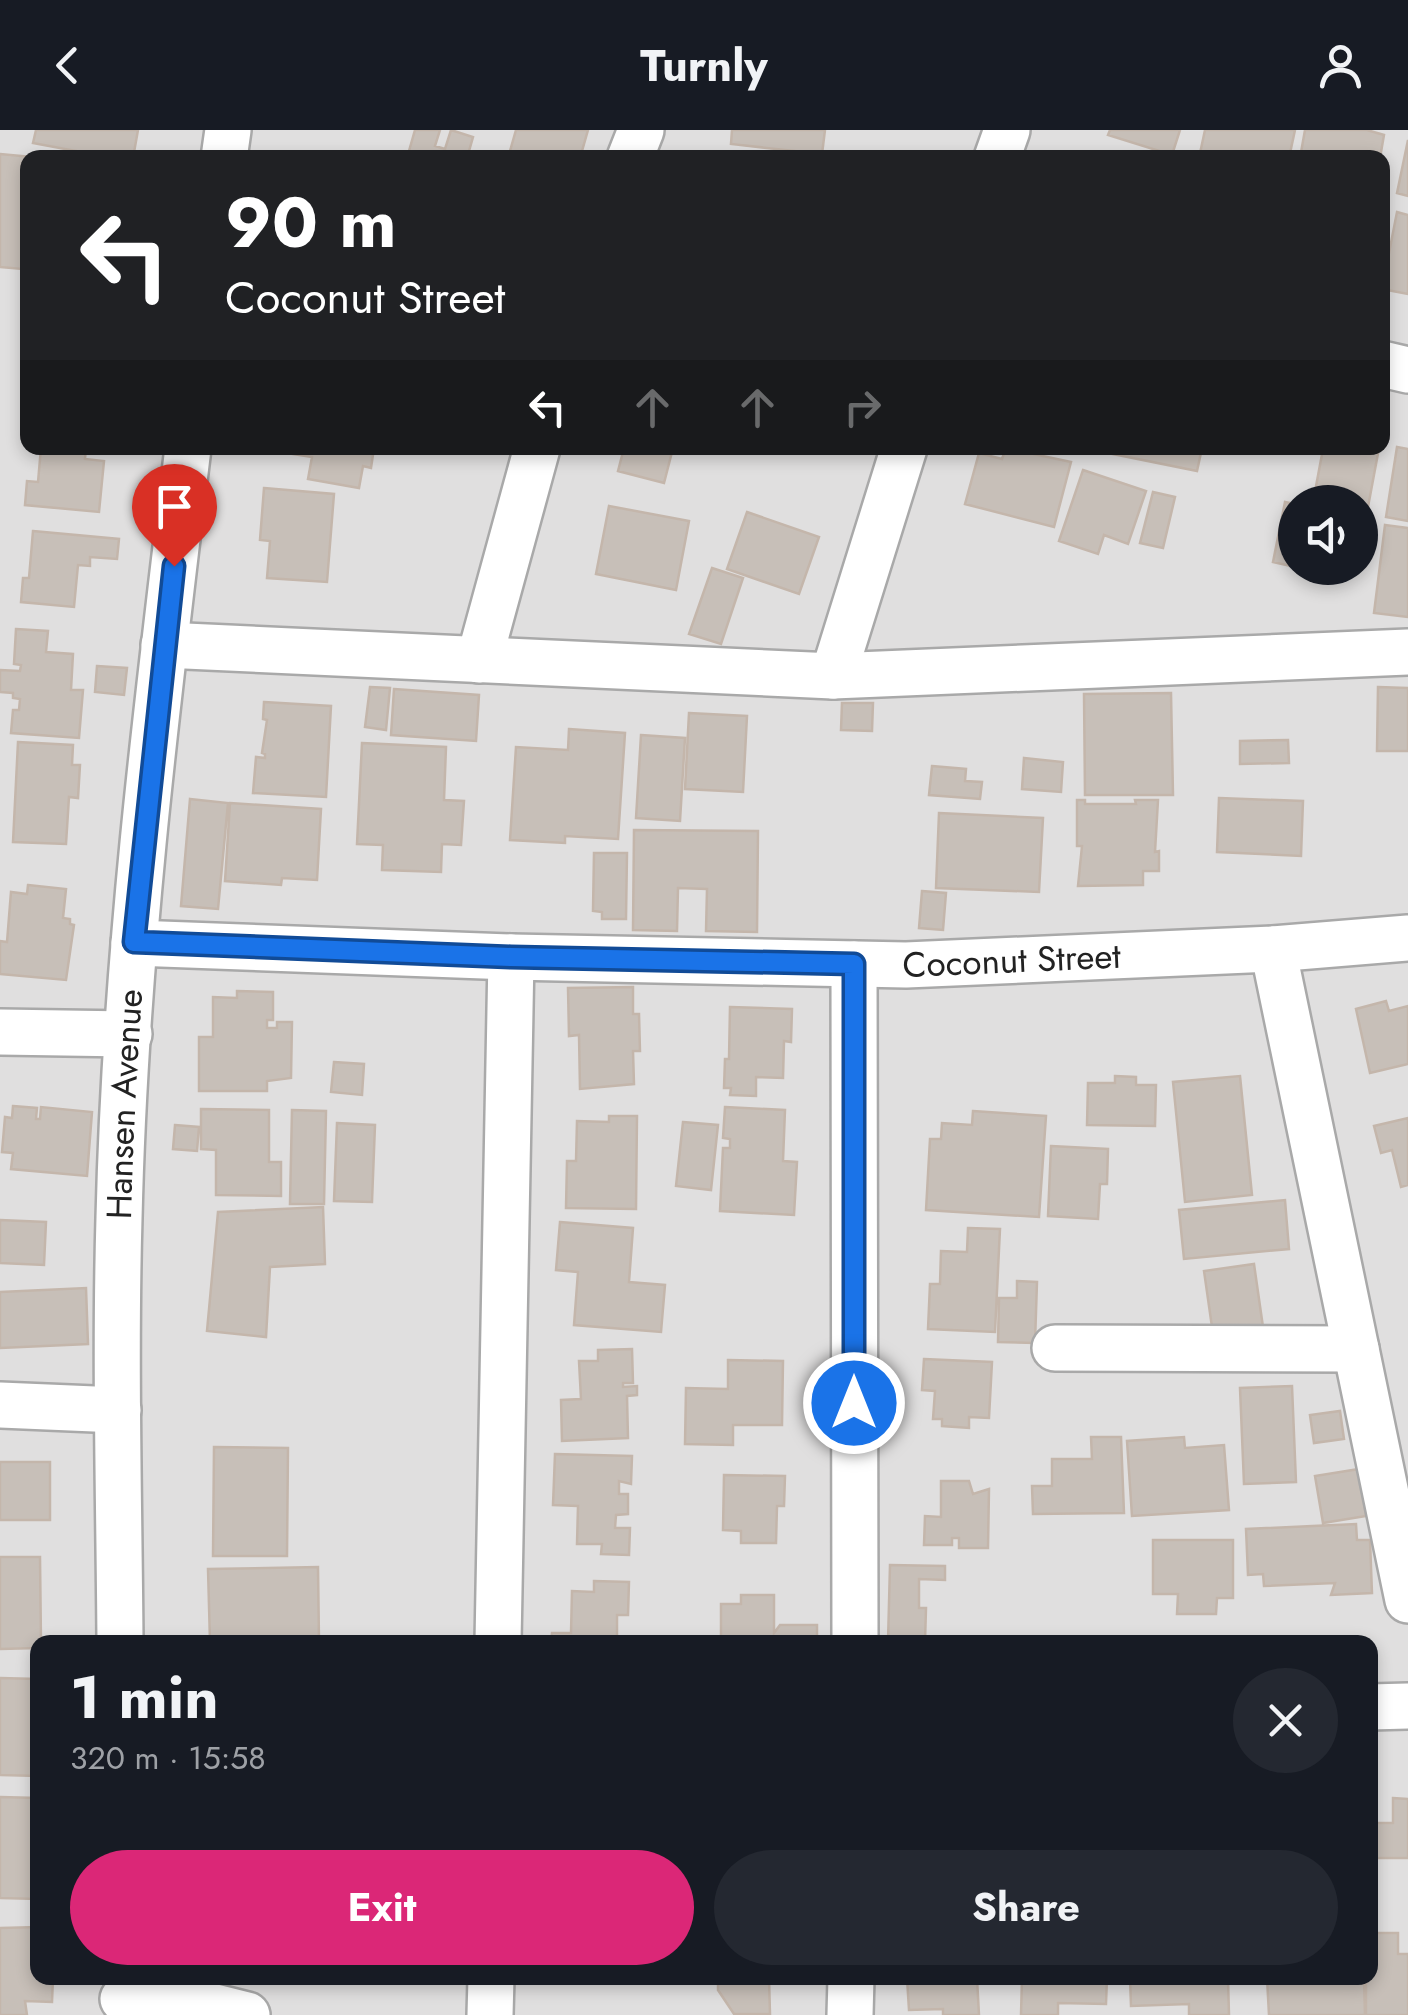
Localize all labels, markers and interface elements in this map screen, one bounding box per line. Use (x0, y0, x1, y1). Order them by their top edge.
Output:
text: Turnly (640, 33, 768, 98)
icon: back (40, 38, 95, 93)
icon: person (1313, 38, 1368, 93)
text: 90 m (225, 172, 397, 273)
icon: left (60, 190, 190, 320)
text: Coconut Street (225, 265, 505, 330)
icon: left (520, 380, 575, 435)
icon: ahead (625, 380, 680, 435)
icon: ahead (730, 380, 785, 435)
icon: right (835, 380, 890, 435)
pin (132, 464, 217, 567)
icon: arrive (147, 479, 202, 534)
map controls (1278, 485, 1378, 585)
button: sound (1278, 485, 1378, 585)
street label: Coconut Street (901, 931, 1122, 990)
street label: Hansen Avenue (94, 987, 155, 1220)
position arrow (802, 1351, 906, 1455)
text: 1 min (70, 1654, 219, 1741)
button: close (1233, 1668, 1338, 1773)
text: 320 m · 15:58 (70, 1735, 266, 1781)
button: Exit (70, 1850, 694, 1965)
button: Share (714, 1850, 1338, 1965)

